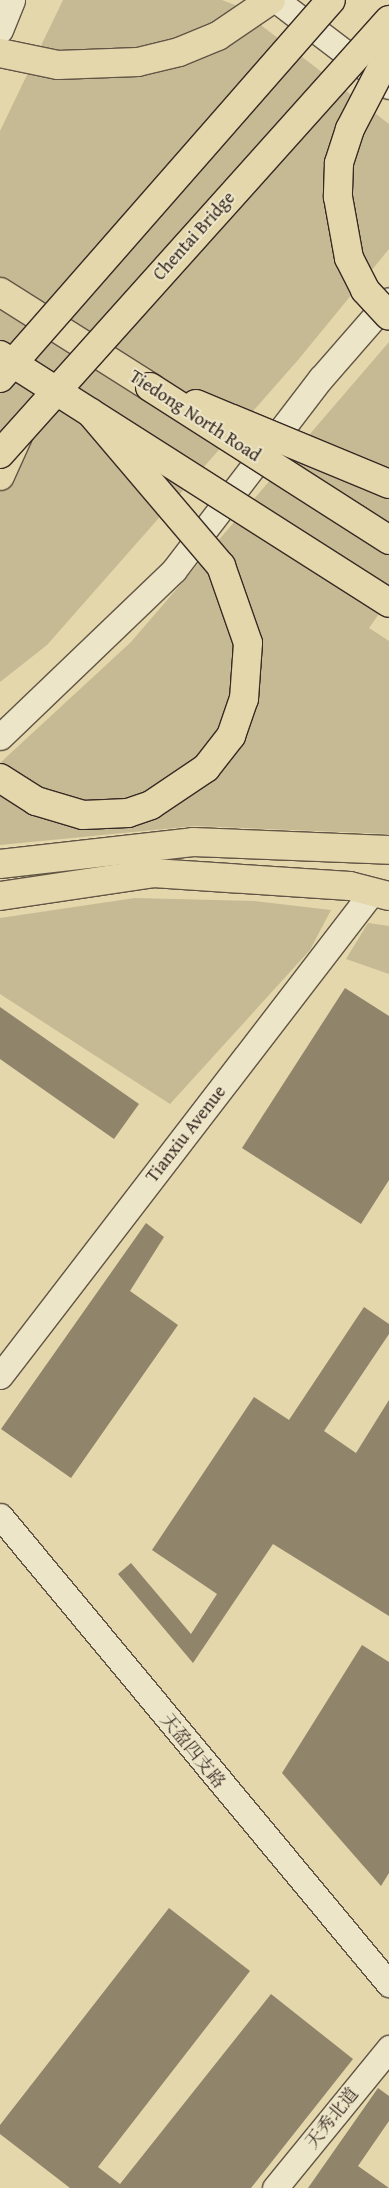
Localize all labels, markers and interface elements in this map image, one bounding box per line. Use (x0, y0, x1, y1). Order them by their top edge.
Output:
street label: Chentai Bridge (149, 187, 239, 285)
street label: Tiedong North Road (125, 366, 265, 466)
street label: Tianxiu Avenue (141, 1081, 231, 1187)
street label: 天盈四支路 (156, 1709, 230, 1793)
street label: 天秀北道 (301, 2083, 363, 2153)

